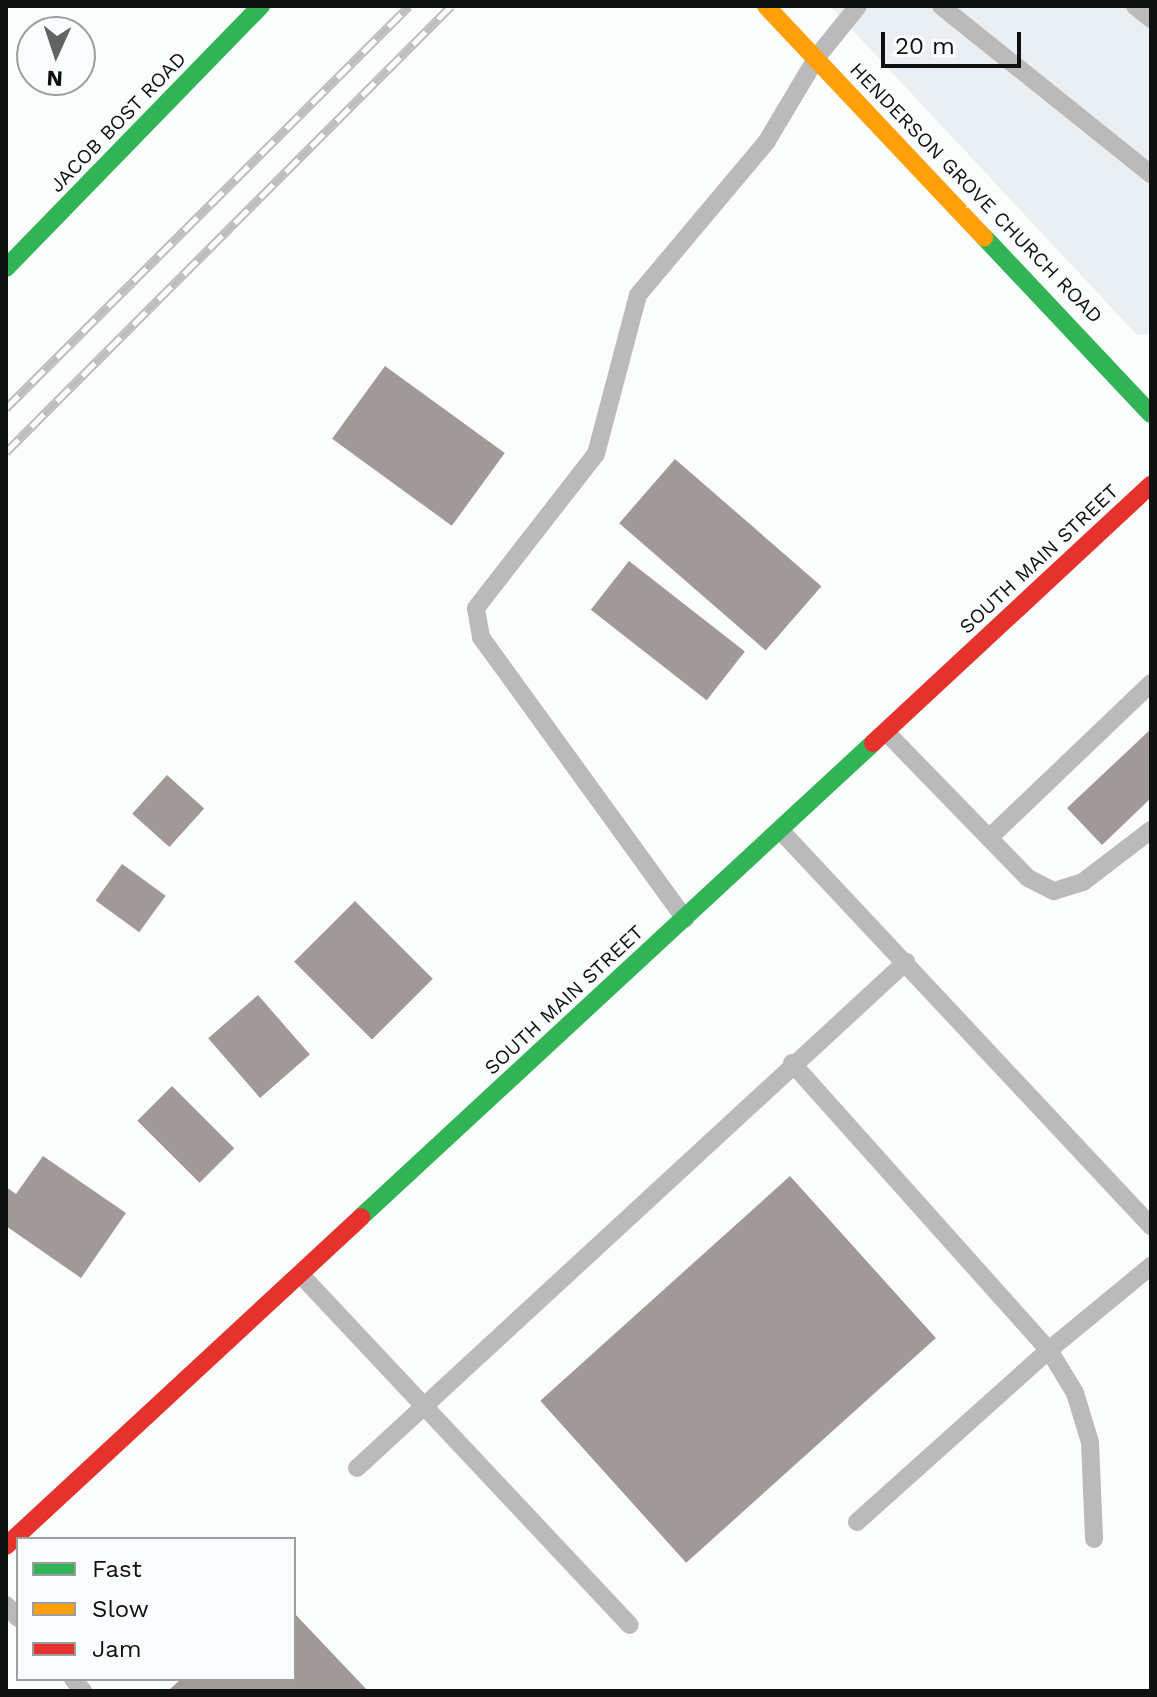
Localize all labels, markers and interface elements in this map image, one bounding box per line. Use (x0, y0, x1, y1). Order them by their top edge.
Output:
north arrow (16, 16, 96, 96)
scale bar (885, 16, 1025, 66)
text: 20 m (895, 32, 955, 60)
street label: JACOB BOST ROAD (45, 47, 191, 197)
street label: HENDERSON GROVE CHURCH ROAD (845, 58, 1107, 328)
text: N (46, 66, 64, 91)
street label: SOUTH MAIN STREET (955, 479, 1123, 639)
street label: SOUTH MAIN STREET (480, 920, 648, 1080)
legend (16, 1537, 296, 1681)
text: Fast (92, 1555, 142, 1583)
text: Slow (92, 1595, 149, 1623)
text: Jam (92, 1635, 142, 1663)

